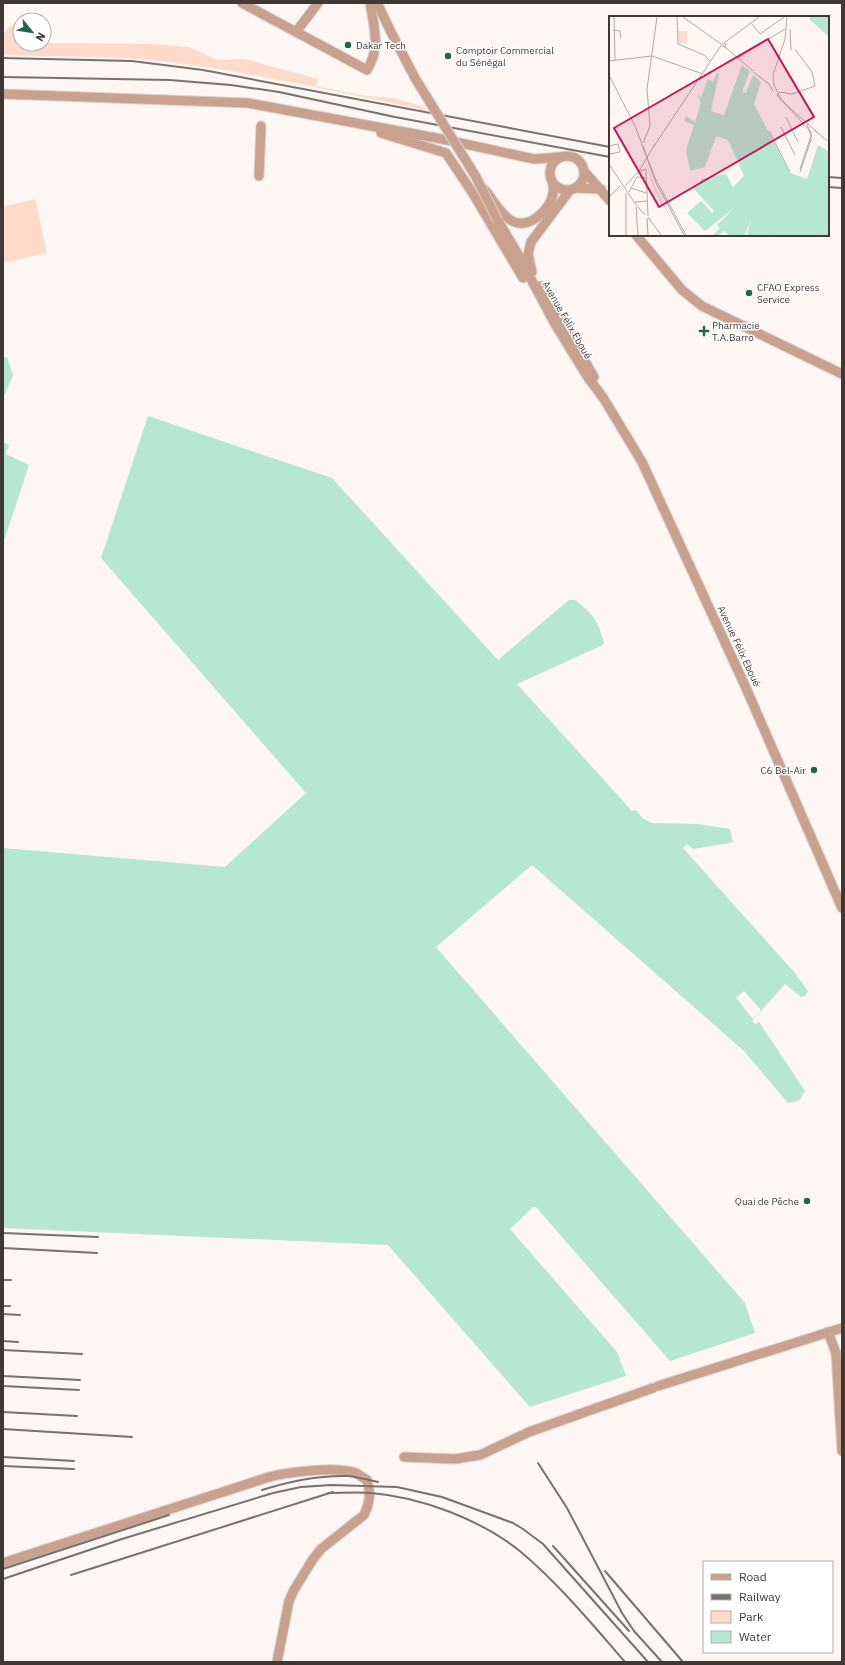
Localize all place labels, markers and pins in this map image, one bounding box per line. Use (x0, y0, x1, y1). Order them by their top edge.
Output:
place label: Dakar Tech (356, 39, 406, 52)
marker: Dakar Tech (343, 40, 353, 50)
place label: Comptoir Commercial du Sénégal (456, 44, 554, 69)
marker: Comptoir Commercial du Sénégal (443, 51, 453, 61)
place label: CFAO Express Service (757, 281, 820, 306)
marker: CFAO Express Service (744, 288, 754, 298)
place label: Pharmacie T.A.Barro (712, 319, 760, 344)
marker: Pharmacie T.A.Barro (699, 326, 709, 336)
place label: C6 Bel-Air (760, 764, 806, 777)
marker: C6 Bel-Air (809, 765, 819, 775)
place label: Quai de Pêche (735, 1195, 799, 1208)
marker: Quai de Pêche (802, 1196, 812, 1206)

